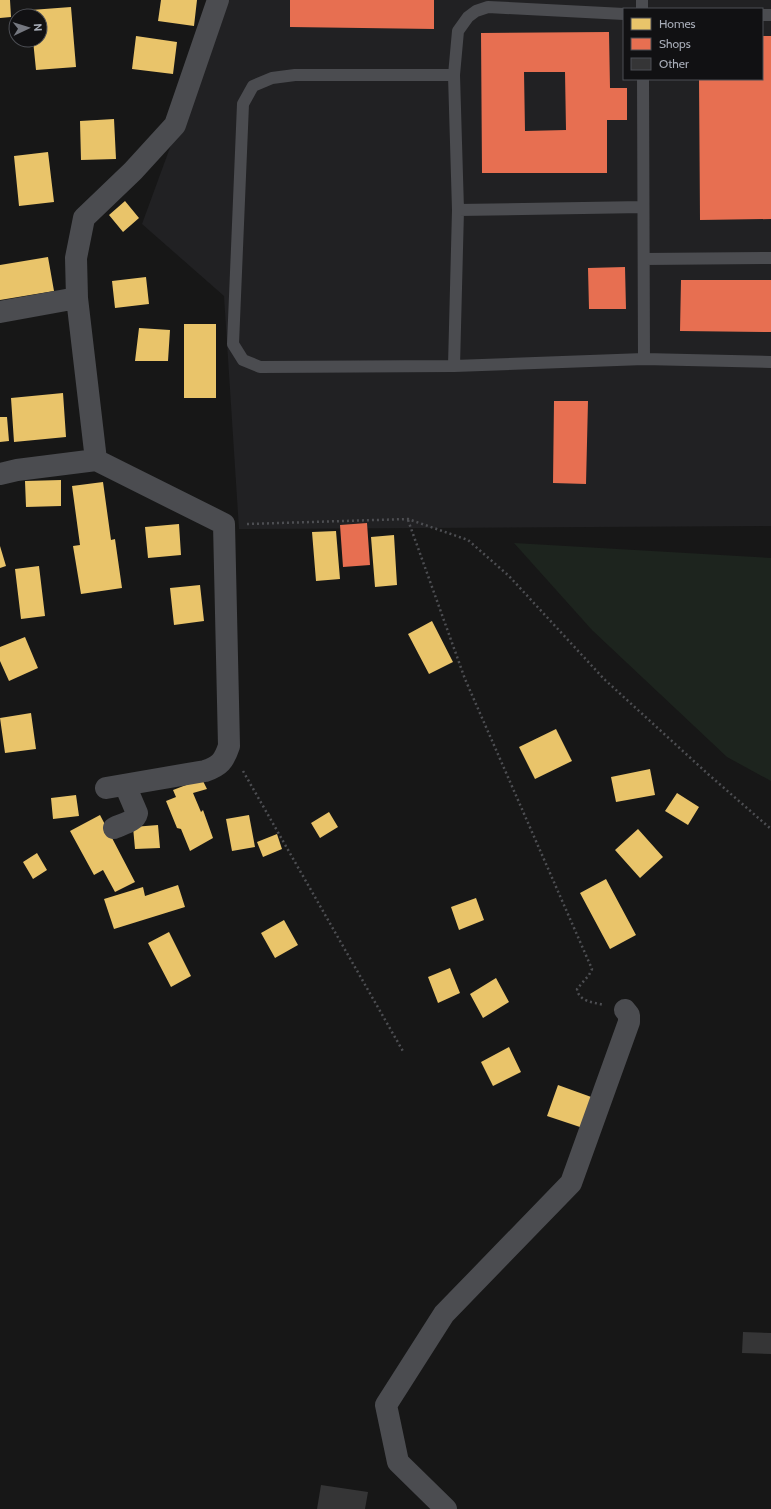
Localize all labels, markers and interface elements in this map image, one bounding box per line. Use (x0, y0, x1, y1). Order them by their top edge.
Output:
north arrow (8, 8, 48, 48)
legend (623, 8, 763, 80)
text: Homes (659, 16, 696, 31)
text: N (31, 23, 45, 32)
text: Shops (659, 36, 691, 51)
text: Other (659, 56, 689, 71)

